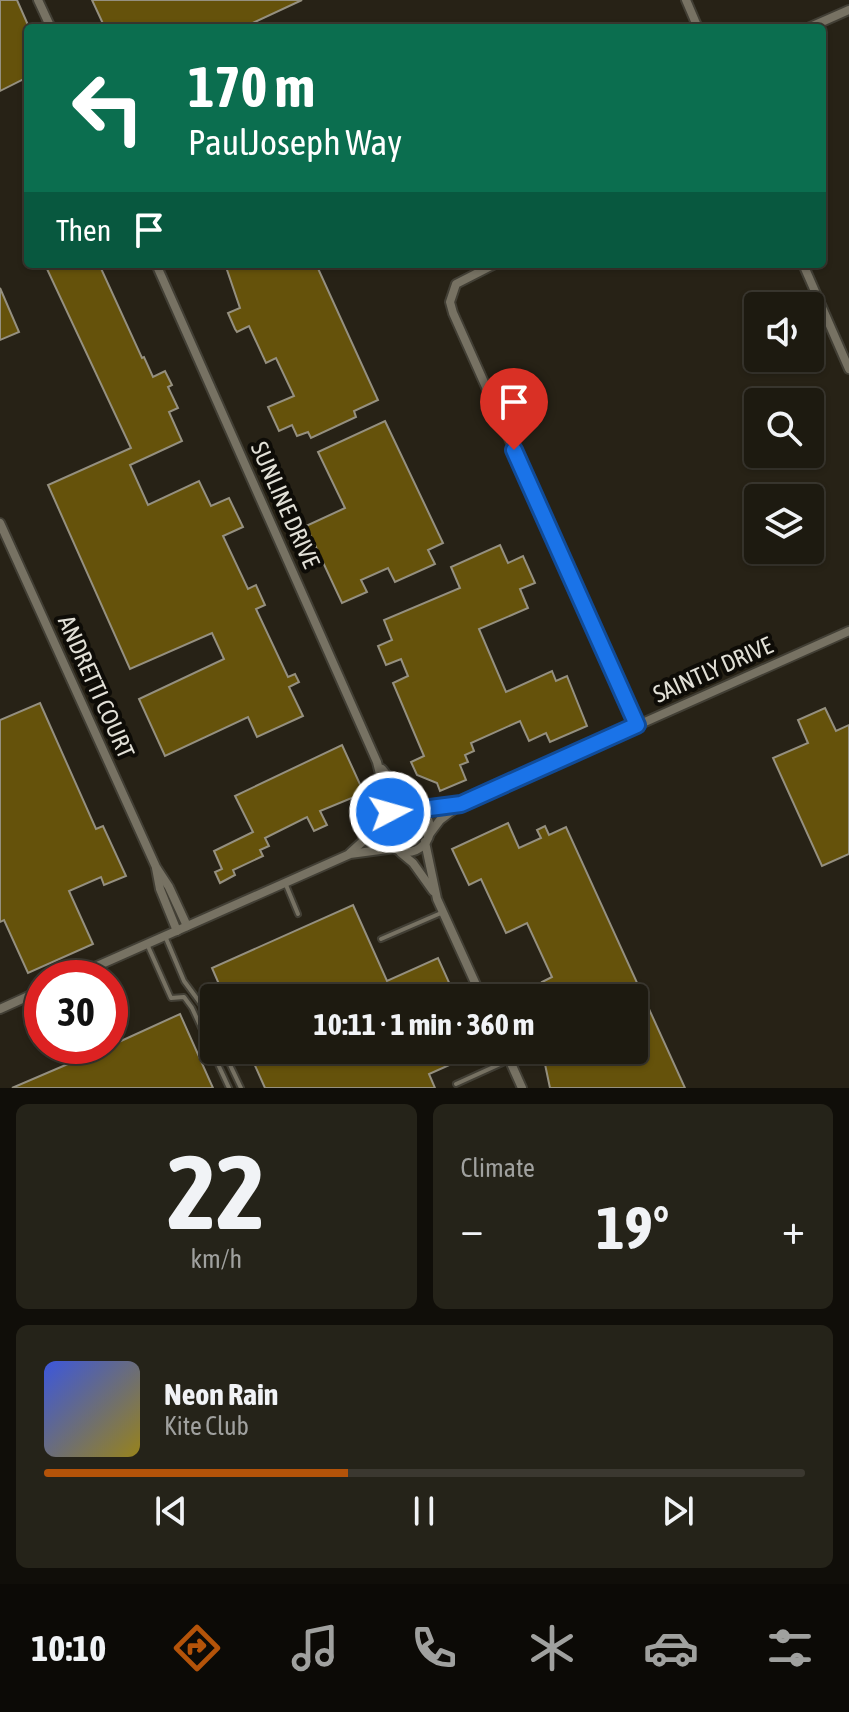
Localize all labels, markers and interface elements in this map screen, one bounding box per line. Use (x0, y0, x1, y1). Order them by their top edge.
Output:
text: 170 m (188, 55, 315, 119)
icon: left (56, 56, 160, 160)
text: PaulJoseph Way (188, 121, 402, 163)
icon: arrive (127, 208, 171, 252)
text: Then (56, 213, 111, 247)
map controls (744, 292, 824, 564)
button: sound (744, 292, 824, 372)
pin (480, 368, 548, 450)
icon: arrive (492, 380, 536, 424)
button: search (744, 388, 824, 468)
street label: SUNLINE DRIVE (246, 438, 325, 572)
button: layers (744, 484, 824, 564)
street label: ANDRETTI COURT (53, 611, 140, 763)
street label: SAINTLY DRIVE (649, 631, 777, 708)
position arrow (348, 770, 432, 854)
speed limit sign: 30 (24, 960, 128, 1064)
text: 10:11 · 1 min · 360 m (314, 1007, 534, 1041)
text: 22 (167, 1132, 265, 1251)
text: Climate (461, 1153, 535, 1183)
text: 19° (596, 1193, 669, 1262)
text: − (461, 1203, 483, 1253)
text: + (782, 1203, 805, 1253)
text: km/h (190, 1244, 242, 1274)
text: Neon Rain (164, 1377, 278, 1411)
text: Kite Club (164, 1411, 249, 1441)
icon: previous (149, 1489, 193, 1533)
icon: pause (402, 1489, 446, 1533)
icon: next (656, 1489, 700, 1533)
icon: directions (169, 1620, 225, 1676)
icon: music (287, 1620, 343, 1676)
icon: phone (406, 1620, 462, 1676)
icon: climate (524, 1620, 580, 1676)
icon: car (643, 1620, 699, 1676)
icon: filters (762, 1620, 818, 1676)
text: 10:10 (31, 1627, 106, 1669)

